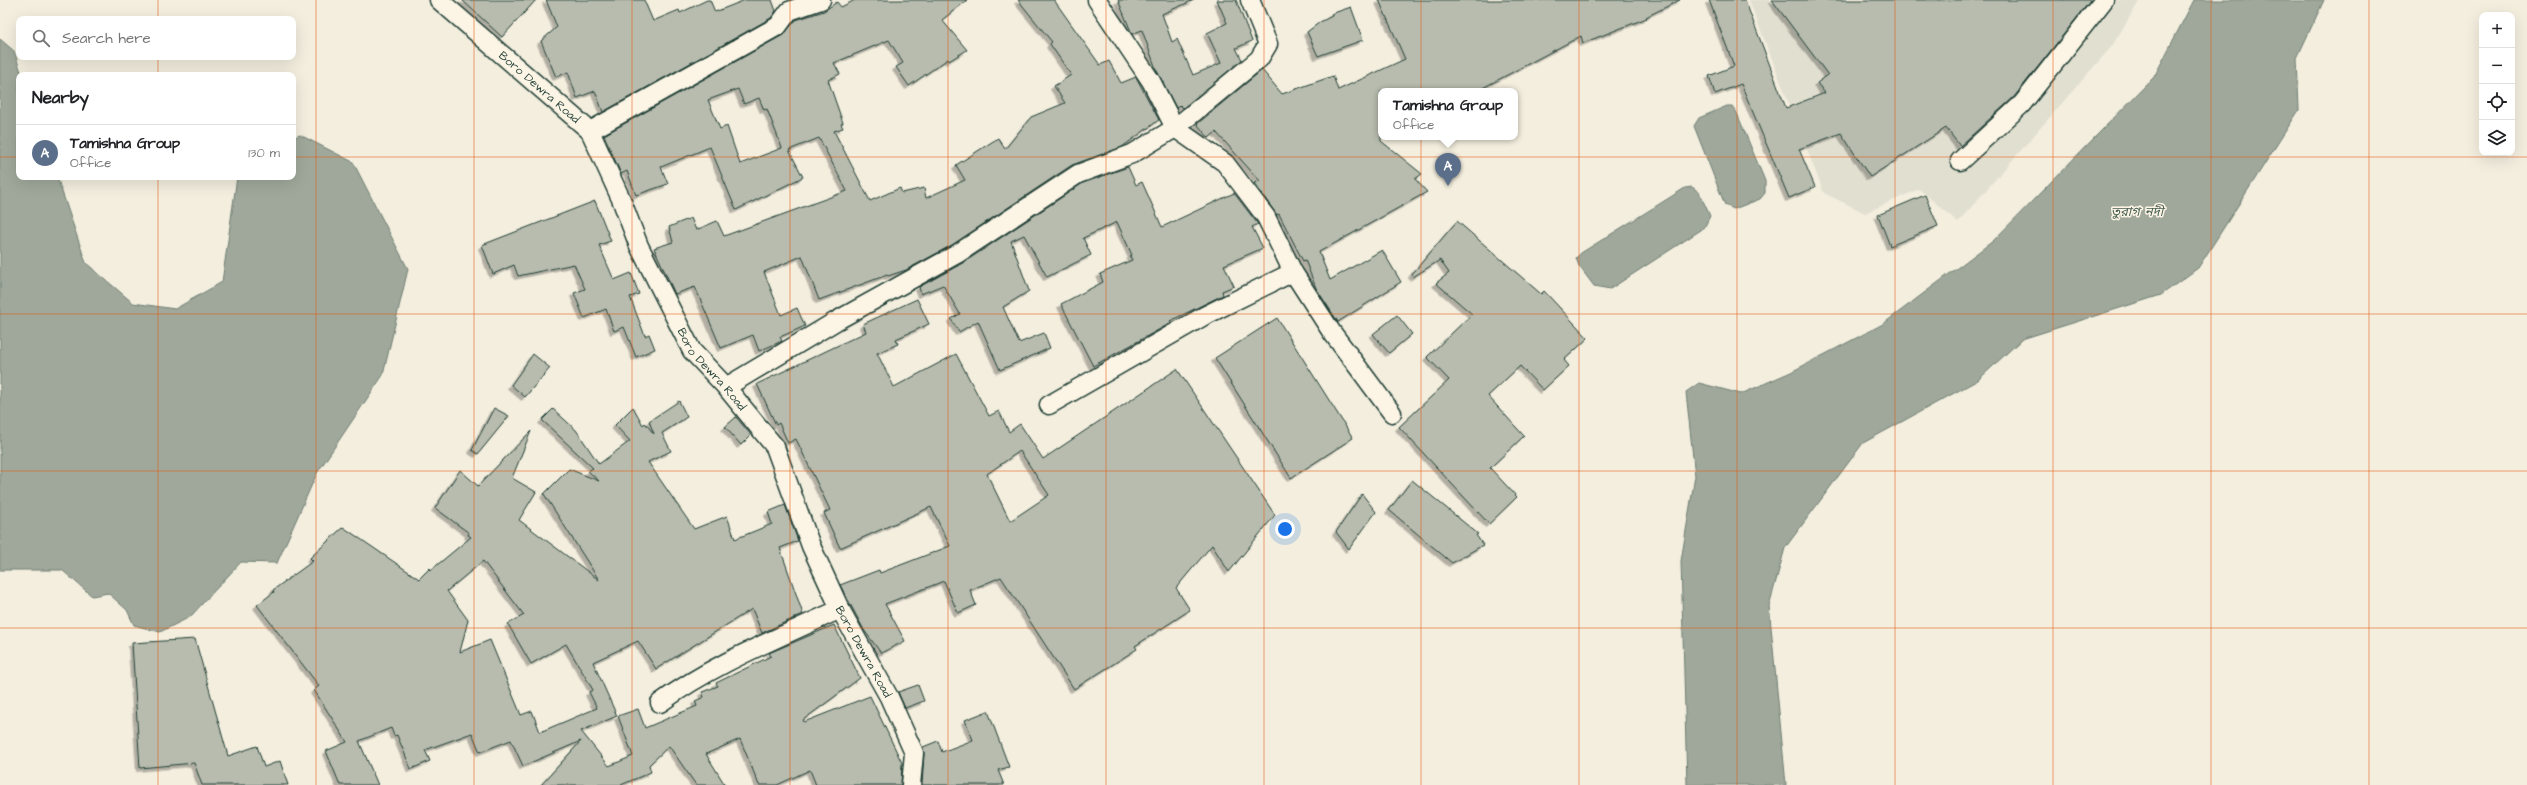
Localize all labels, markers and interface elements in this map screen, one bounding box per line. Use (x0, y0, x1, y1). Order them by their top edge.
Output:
map controls (2479, 12, 2515, 156)
button: + (2479, 12, 2515, 48)
search box (16, 16, 296, 60)
icon: search (30, 27, 52, 49)
text: Search here (62, 28, 151, 49)
street label: Boro Dewra Road (495, 48, 583, 128)
button: − (2479, 48, 2515, 84)
button: locate (2479, 84, 2515, 120)
text: Nearby (32, 86, 89, 110)
popup (1378, 88, 1518, 140)
text: Tamishna Group (1393, 95, 1503, 116)
text: Office (1393, 116, 1434, 134)
button: layers (2479, 120, 2515, 156)
text: Tamishna Group (70, 133, 180, 154)
text: A (41, 144, 49, 162)
text: 130 m (248, 144, 280, 162)
pin: A (1435, 153, 1461, 186)
text: Office (70, 154, 111, 172)
water label: তুরাগ নদী (2111, 203, 2166, 221)
street label: Boro Dewra Road (673, 325, 750, 415)
your location (1275, 519, 1295, 539)
street label: Boro Dewra Road (831, 603, 896, 701)

